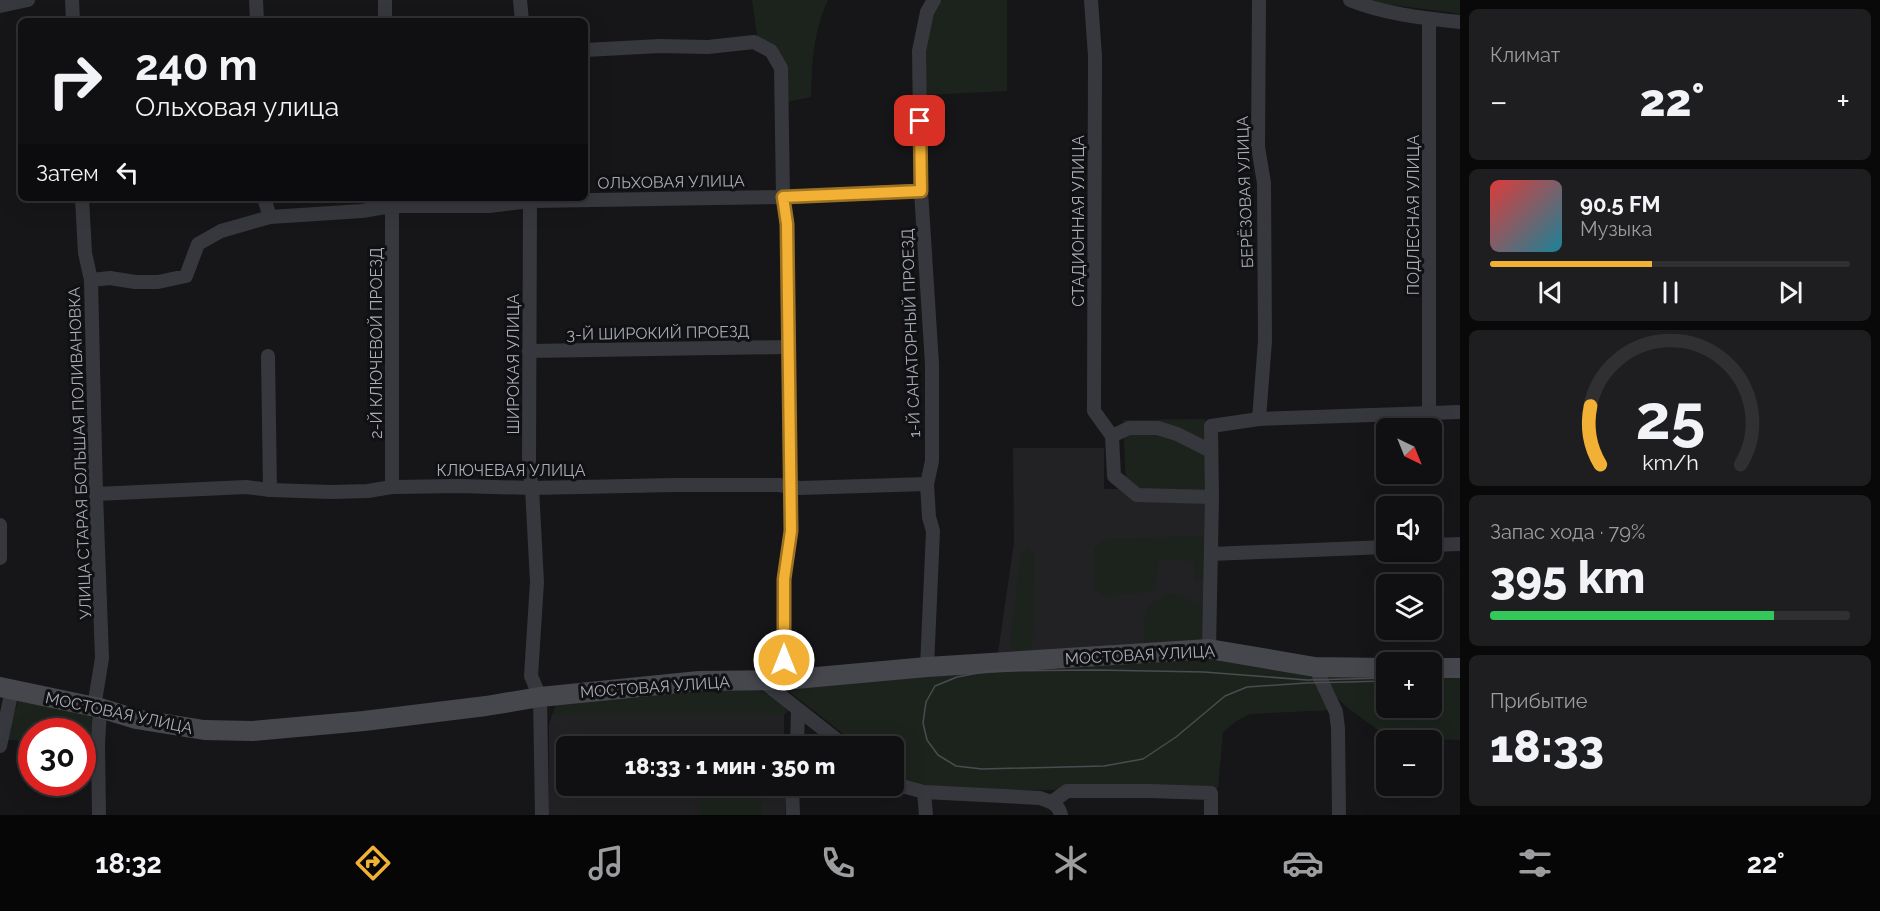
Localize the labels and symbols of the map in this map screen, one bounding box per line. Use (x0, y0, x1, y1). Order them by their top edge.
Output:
pin (894, 95, 945, 146)
street label: БЕРЁЗОВАЯ УЛИЦА (1232, 115, 1257, 268)
street label: СТАДИОННАЯ УЛИЦА (1069, 135, 1088, 307)
street label: ПОДЛЕСНАЯ УЛИЦА (1404, 135, 1423, 295)
street label: ОЛЬХОВАЯ УЛИЦА (597, 171, 745, 193)
street label: 1-Й САНАТОРНЫЙ ПРОЕЗД (898, 228, 924, 438)
street label: 2-Й КЛЮЧЕВОЙ ПРОЕЗД (367, 247, 386, 439)
street label: УЛИЦА СТАРАЯ БОЛЬШАЯ ПОЛИВАНОВКА (65, 286, 95, 619)
street label: ШИРОКАЯ УЛИЦА (504, 293, 523, 434)
street label: 3-Й ШИРОКИЙ ПРОЕЗД (566, 322, 750, 344)
north arrow (1376, 418, 1442, 484)
street label: КЛЮЧЕВАЯ УЛИЦА (436, 461, 586, 480)
position arrow (752, 628, 816, 692)
street label: МОСТОВАЯ УЛИЦА (1065, 642, 1216, 668)
street label: МОСТОВАЯ УЛИЦА (579, 672, 731, 702)
street label: МОСТОВАЯ УЛИЦА (44, 688, 195, 738)
speed limit sign: 30 (18, 718, 96, 796)

